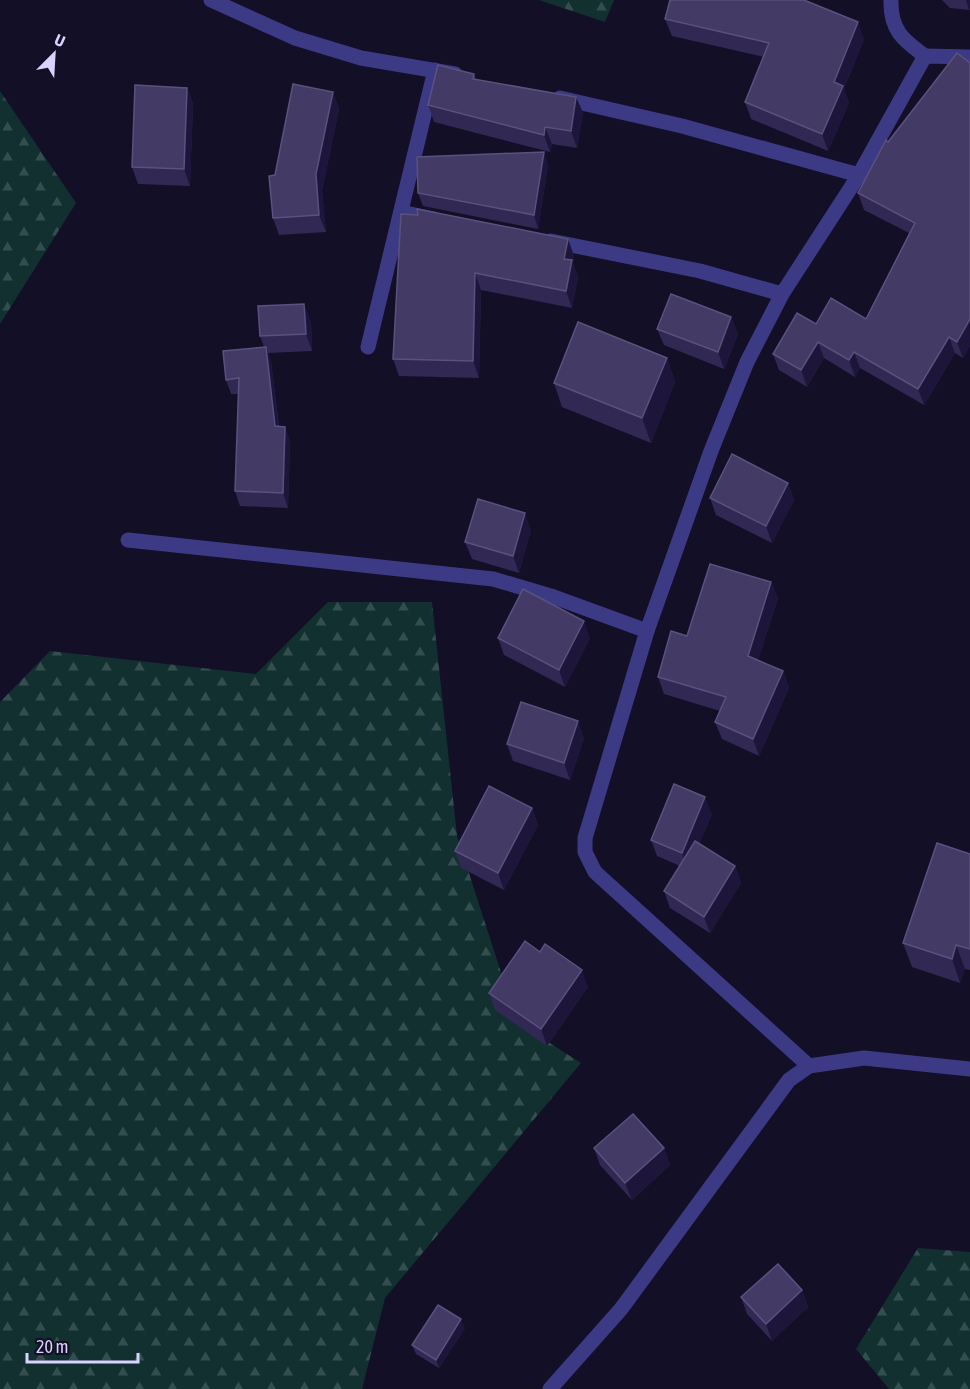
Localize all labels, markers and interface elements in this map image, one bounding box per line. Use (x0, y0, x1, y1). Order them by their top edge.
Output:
north arrow (24, 24, 84, 84)
text: U (52, 30, 68, 50)
scale bar (27, 1326, 138, 1364)
text: 20 m (36, 1336, 68, 1357)

